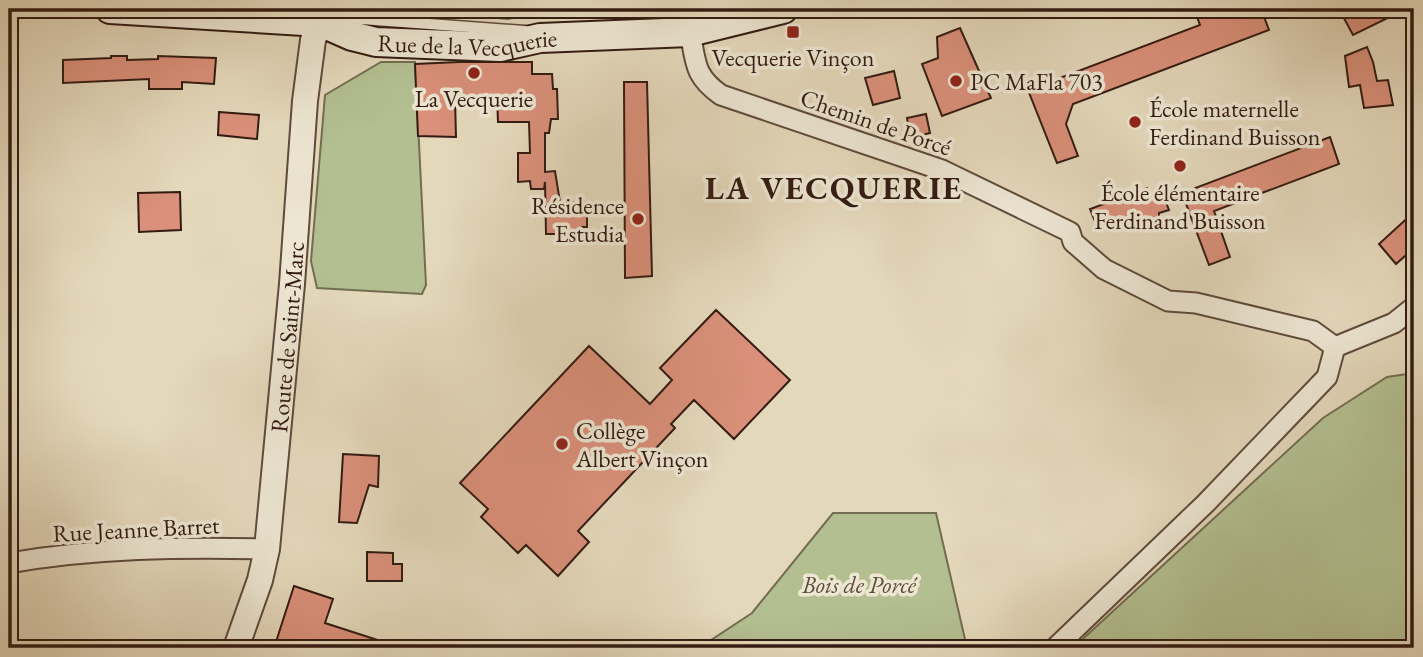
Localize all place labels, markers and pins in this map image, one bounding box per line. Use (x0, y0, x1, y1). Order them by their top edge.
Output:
marker: Vecquerie Vinçon (785, 24, 801, 40)
place label: Vecquerie Vinçon (712, 42, 875, 73)
marker: La Vecquerie (466, 65, 482, 81)
place label: PC MaFla 703 (970, 66, 1103, 97)
marker: PC MaFla 703 (948, 73, 964, 89)
place label: La Vecquerie (415, 83, 533, 114)
place label: École maternelle Ferdinand Buisson (1149, 93, 1321, 152)
marker: École maternelle Ferdinand Buisson (1127, 114, 1143, 130)
marker: École élémentaire Ferdinand Buisson (1172, 158, 1188, 174)
place label: École élémentaire Ferdinand Buisson (1094, 177, 1266, 236)
place label: Résidence Estudia (531, 190, 624, 249)
marker: Résidence Estudia (630, 211, 646, 227)
place label: Collège Albert Vinçon (575, 415, 709, 474)
marker: Collège Albert Vinçon (554, 436, 570, 452)

